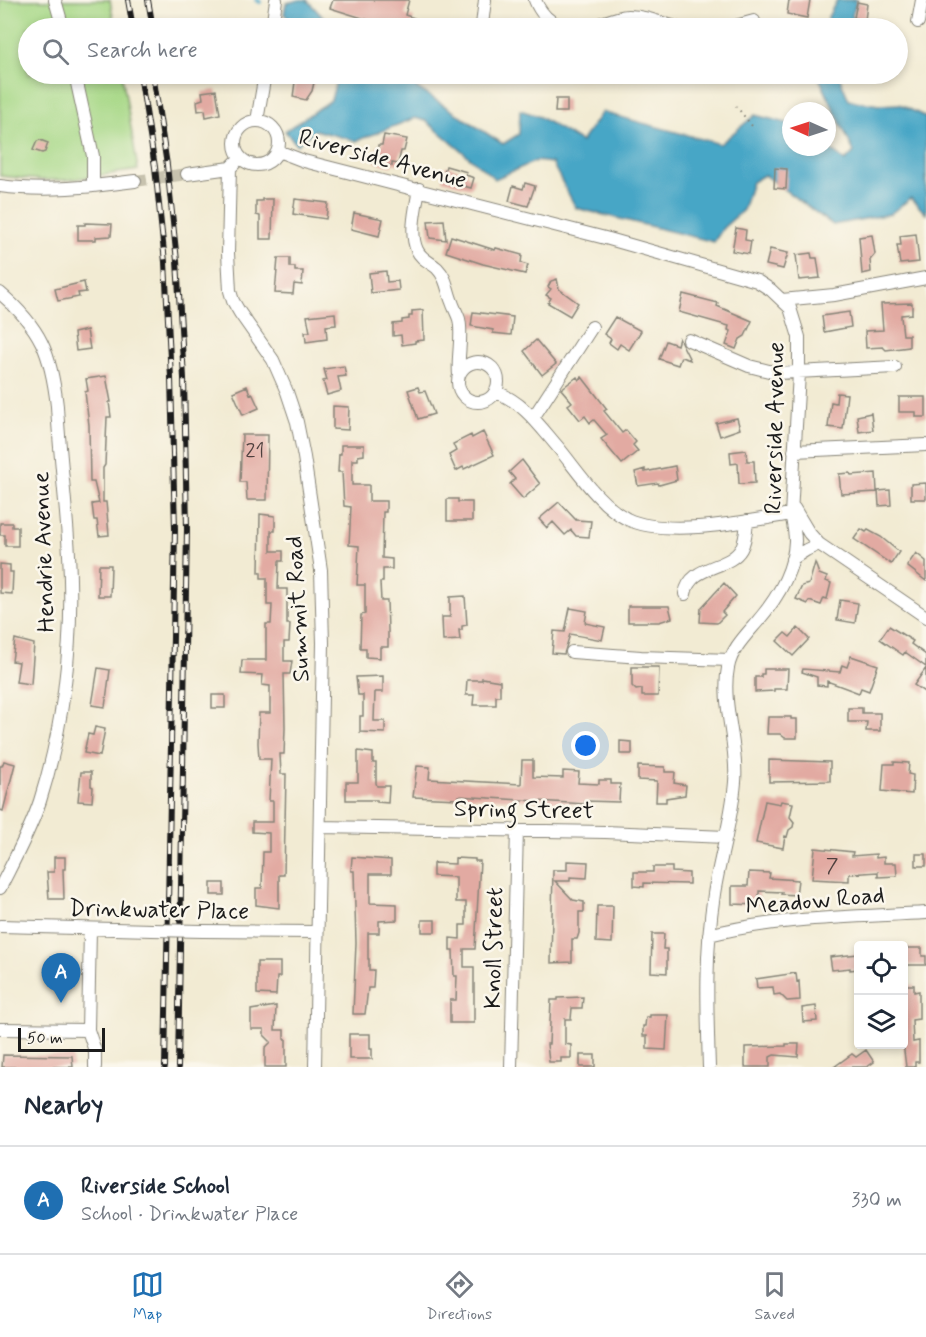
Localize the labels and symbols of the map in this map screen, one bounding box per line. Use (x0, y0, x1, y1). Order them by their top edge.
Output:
north arrow (782, 102, 836, 156)
street label: Riverside Avenue (295, 122, 470, 197)
street label: Riverside Avenue (758, 341, 793, 515)
house number: 21 (245, 437, 265, 465)
street label: Hendrie Avenue (26, 471, 63, 633)
street label: Summit Road (279, 535, 318, 683)
your location (571, 731, 600, 760)
street label: Spring Street (454, 794, 594, 830)
house number: 7 (826, 852, 839, 880)
street label: Meadow Road (744, 880, 886, 923)
street label: Knoll Street (478, 887, 511, 1009)
street label: Drinkwater Place (69, 893, 249, 928)
pin: A (42, 954, 80, 1003)
scale bar (18, 1025, 105, 1052)

